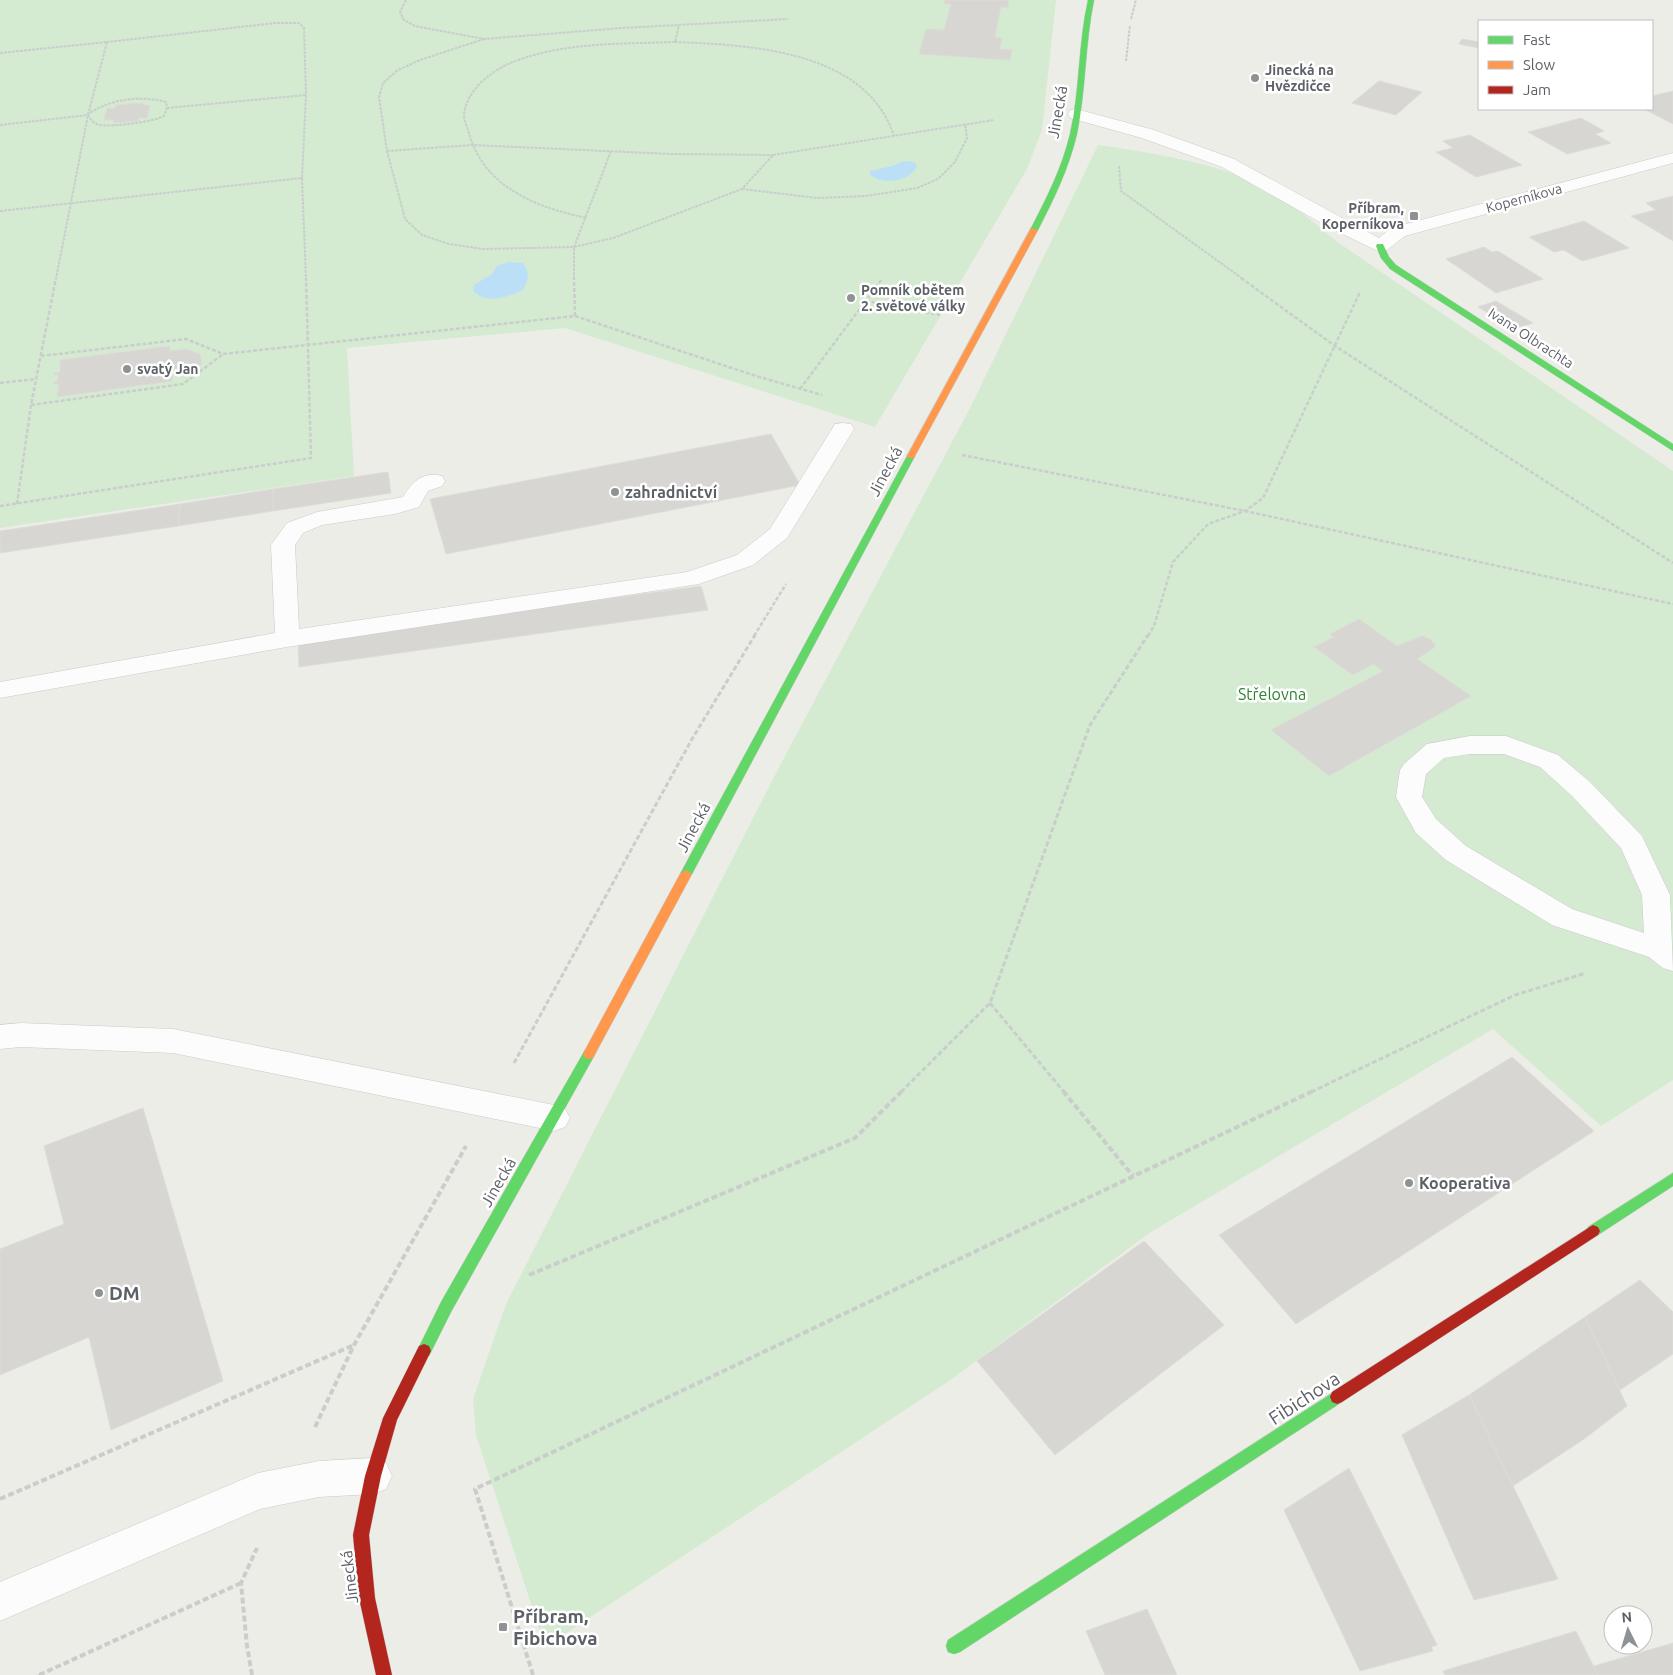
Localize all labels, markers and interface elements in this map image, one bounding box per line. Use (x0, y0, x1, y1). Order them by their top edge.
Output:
legend (1478, 20, 1653, 110)
text: Fast (1523, 31, 1551, 48)
text: Slow (1523, 56, 1556, 73)
place label: Jinecká na Hvězdičce (1265, 62, 1334, 94)
marker: Jinecká na Hvězdičce (1249, 72, 1261, 84)
text: Jam (1523, 81, 1551, 98)
street label: Jinecká (1043, 84, 1071, 140)
street label: Koperníkova (1484, 180, 1564, 216)
place label: Příbram, Koperníkova (1322, 200, 1404, 232)
marker: Příbram, Koperníkova (1408, 210, 1420, 222)
place label: Pomník obětem 2. světové války (861, 282, 966, 314)
marker: Pomník obětem 2. světové války (845, 292, 857, 304)
street label: Ivana Olbrachta (1485, 304, 1577, 372)
place label: svatý Jan (137, 361, 199, 377)
marker: svatý Jan (121, 363, 133, 375)
street label: Jinecká (865, 443, 905, 499)
place label: zahradnictví (625, 483, 718, 501)
marker: zahradnictví (609, 486, 621, 498)
park label: Střelovna (1238, 685, 1306, 703)
street label: Jinecká (673, 799, 713, 855)
street label: Jinecká (477, 1154, 519, 1210)
place label: Kooperativa (1419, 1174, 1511, 1192)
marker: Kooperativa (1403, 1177, 1415, 1189)
place label: DM (109, 1282, 140, 1304)
marker: DM (93, 1287, 105, 1299)
street label: Fibichova (1264, 1367, 1344, 1429)
street label: Jinecká (337, 1549, 361, 1605)
place label: Příbram, Fibichova (513, 1605, 598, 1649)
north arrow (1603, 1605, 1653, 1655)
text: N (1621, 1609, 1633, 1625)
marker: Příbram, Fibichova (497, 1621, 509, 1633)

